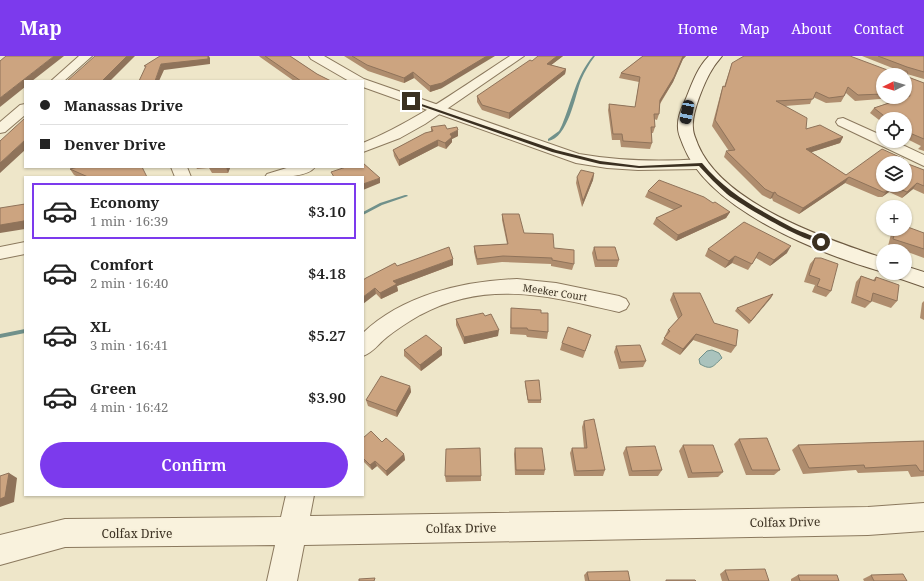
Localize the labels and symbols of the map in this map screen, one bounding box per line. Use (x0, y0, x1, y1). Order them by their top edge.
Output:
north arrow (876, 68, 912, 104)
route end (402, 92, 420, 110)
car (679, 99, 695, 125)
route start (812, 233, 830, 251)
street label: Meeker Court (522, 280, 589, 304)
street label: Colfax Drive (749, 513, 821, 531)
street label: Colfax Drive (425, 519, 497, 537)
street label: Colfax Drive (102, 525, 172, 542)

